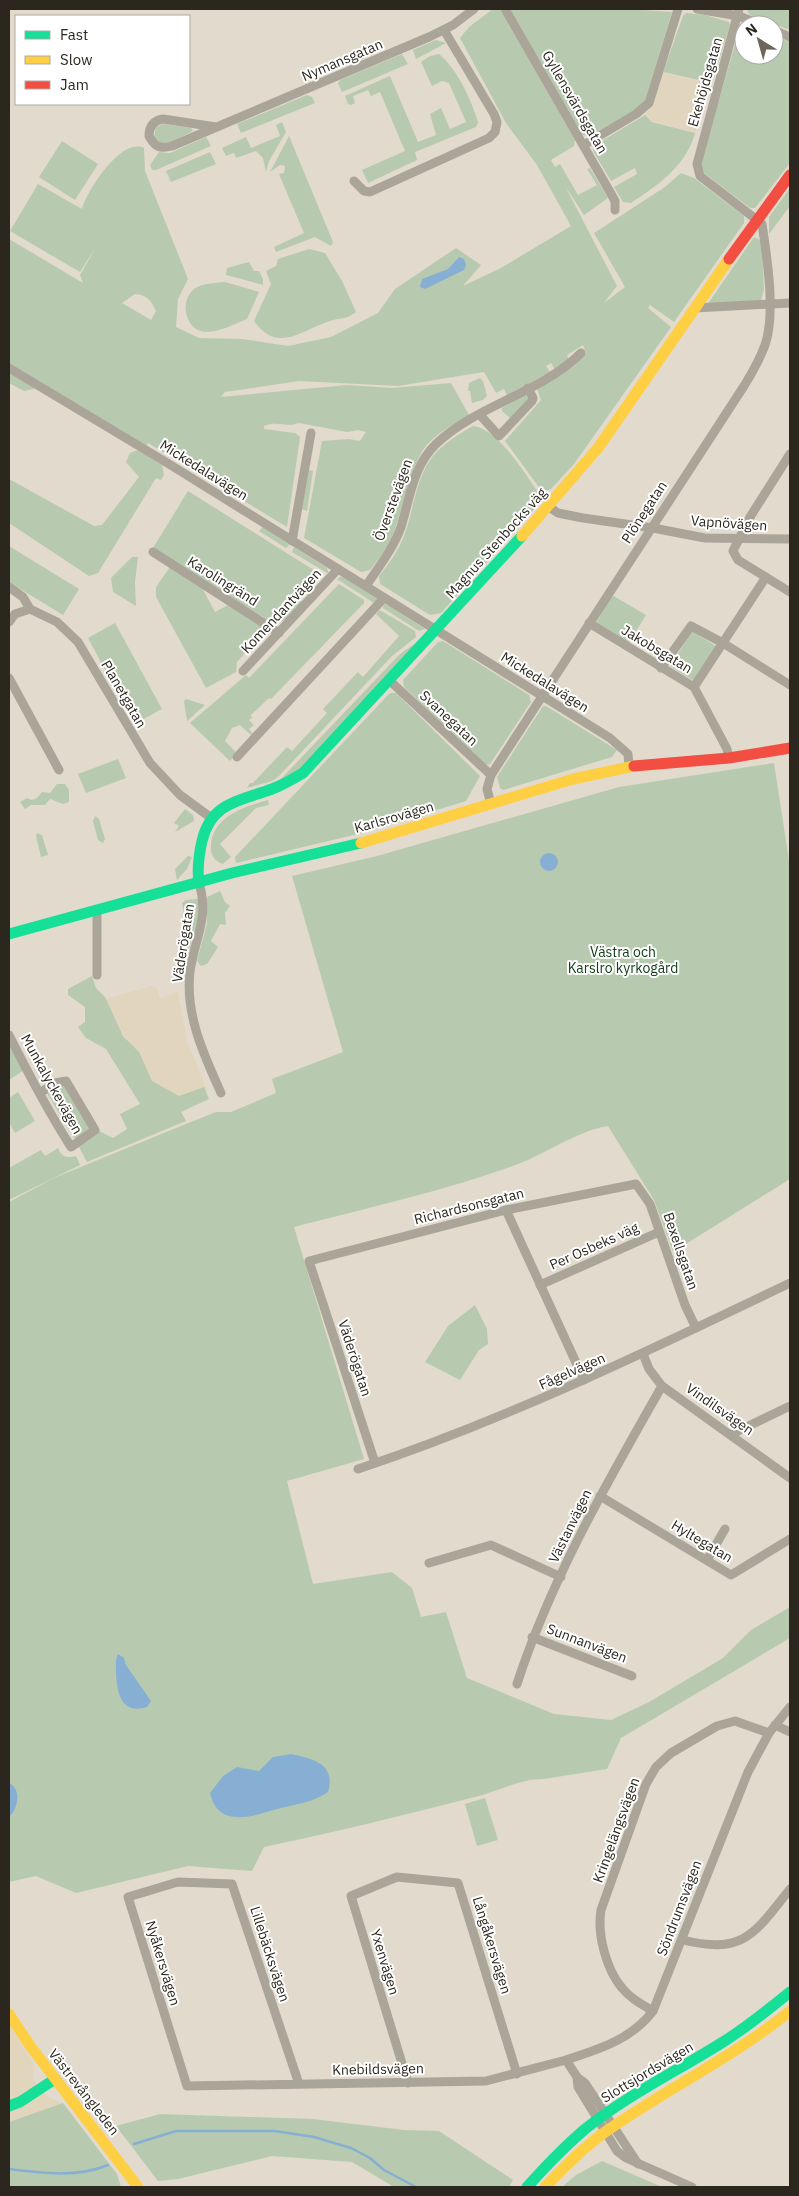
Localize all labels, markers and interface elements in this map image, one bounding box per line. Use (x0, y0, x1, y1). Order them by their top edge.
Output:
legend (15, 15, 190, 105)
north arrow (734, 15, 784, 65)
text: N (742, 19, 761, 40)
text: Fast (60, 25, 88, 44)
street label: Nymansgatan (299, 35, 385, 85)
street label: Ekehöjdsgatan (684, 35, 726, 129)
street label: Gyllensvärdsgatan (538, 47, 612, 157)
text: Slow (60, 50, 93, 69)
text: Jam (60, 75, 89, 94)
street label: Mickedalavägen (157, 436, 251, 504)
street label: Överstevägen (370, 457, 416, 543)
street label: Plönegatan (617, 477, 671, 547)
street label: Magnus Stenbocks väg (442, 483, 551, 602)
street label: Vapnövägen (690, 511, 768, 535)
street label: Karolingränd (184, 552, 262, 610)
street label: Komendantvägen (237, 565, 325, 657)
street label: Jakobsgatan (618, 621, 696, 677)
street label: Mickedalavägen (498, 648, 592, 716)
street label: Planetgatan (97, 657, 151, 731)
street label: Svanegatan (416, 686, 482, 750)
street label: Karlsrovägen (352, 797, 436, 837)
street label: Väderögatan (168, 902, 198, 984)
park label: Västra och Karslro kyrkogård (568, 943, 678, 977)
street label: Munkalyckevägen (17, 1031, 87, 1137)
street label: Richardsonsgatan (412, 1184, 526, 1228)
street label: Bexellsgatan (659, 1210, 703, 1292)
street label: Per Osbeks väg (547, 1218, 642, 1274)
street label: Väderögatan (334, 1317, 376, 1399)
street label: Fågelvägen (536, 1348, 608, 1394)
street label: Vindilsvägen (682, 1379, 758, 1439)
street label: Västanvägen (544, 1486, 596, 1566)
street label: Hyltegatan (668, 1516, 736, 1566)
street label: Sunnanvägen (544, 1619, 630, 1667)
street label: Kringelängsvägen (589, 1775, 643, 1885)
street label: Söndrumsvägen (652, 1858, 706, 1958)
street label: Långåkersvägen (469, 1894, 515, 1996)
street label: Lillebäcksvägen (246, 1904, 294, 2004)
street label: Nyåkersvägen (142, 1918, 184, 2008)
street label: Yxenvägen (367, 1927, 403, 1997)
street label: Slottsjordsvägen (598, 2037, 696, 2107)
street label: Västrevångleden (45, 2045, 123, 2139)
street label: Knebildsvägen (332, 2059, 424, 2079)

